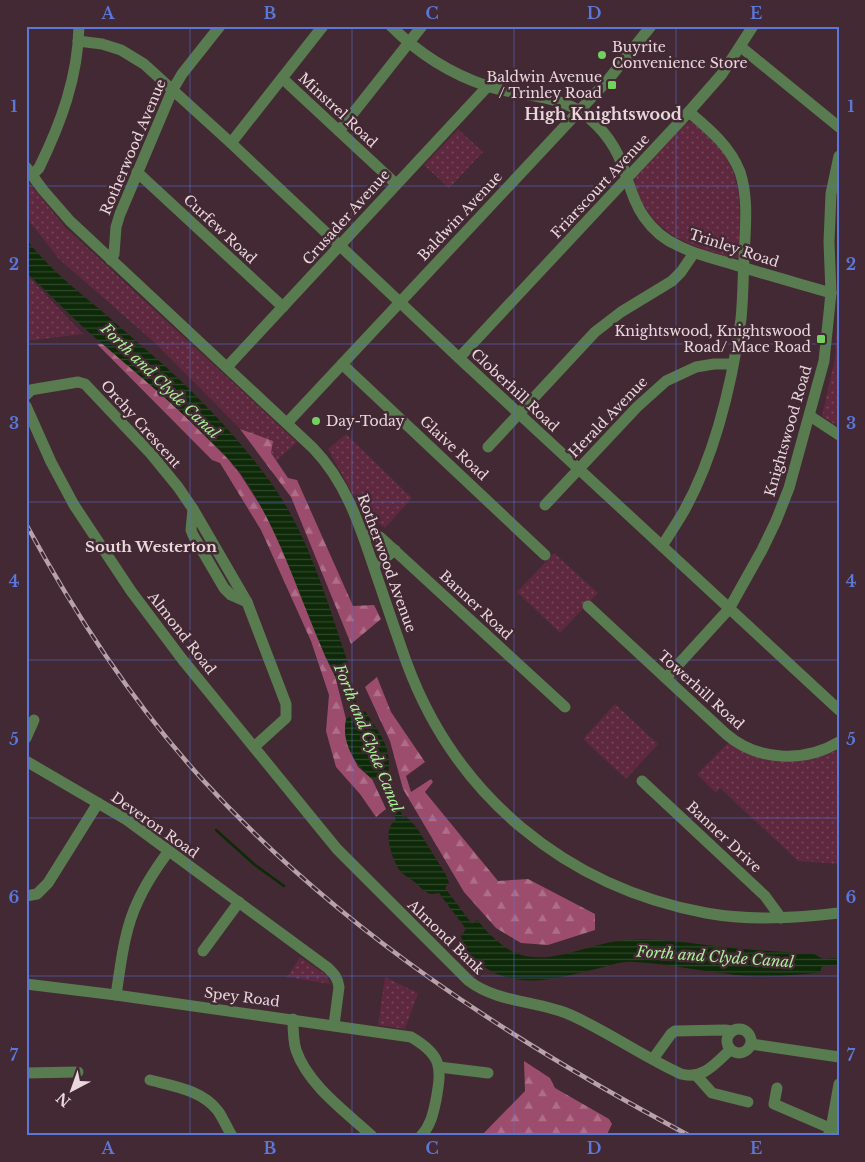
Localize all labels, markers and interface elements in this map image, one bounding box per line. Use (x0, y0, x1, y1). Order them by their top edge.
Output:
text: A (101, 3, 116, 23)
text: B (264, 3, 277, 23)
text: C (425, 3, 439, 23)
text: D (587, 3, 601, 23)
text: E (750, 3, 762, 23)
place label: Buyrite Convenience Store (612, 38, 748, 72)
marker: Buyrite Convenience Store (596, 49, 608, 61)
place label: Baldwin Avenue / Trinley Road (486, 68, 603, 102)
street label: Minstrel Road (295, 69, 382, 152)
street label: Rotherwood Avenue (96, 76, 170, 218)
marker: Baldwin Avenue / Trinley Road (606, 79, 618, 91)
text: 1 (11, 96, 18, 116)
text: 1 (848, 96, 855, 116)
district label: High Knightswood (524, 104, 682, 124)
street label: Friarscourt Avenue (547, 130, 653, 242)
street label: Crusader Avenue (299, 166, 393, 268)
street label: Baldwin Avenue (414, 168, 506, 264)
street label: Curfew Road (180, 191, 261, 268)
street label: Trinley Road (687, 225, 782, 271)
text: 2 (9, 254, 19, 274)
text: 2 (846, 254, 856, 274)
water label: Forth and Clyde Canal (96, 318, 224, 443)
place label: Knightswood, Knightswood Road/ Mace Road (614, 322, 812, 356)
marker: Knightswood, Knightswood Road/ Mace Road (815, 333, 827, 345)
street label: Cloberhill Road (467, 345, 563, 436)
street label: Knightswood Road (761, 363, 815, 499)
street label: Herald Avenue (565, 373, 651, 461)
street label: Orchy Crescent (97, 376, 186, 472)
place label: Day-Today (326, 412, 405, 430)
street label: Glaive Road (416, 412, 492, 485)
text: 3 (9, 413, 19, 433)
text: 3 (846, 413, 856, 433)
marker: Day-Today (310, 415, 322, 427)
street label: Rotherwood Avenue (354, 491, 420, 635)
district label: South Westerton (85, 537, 217, 556)
street label: Banner Road (436, 567, 517, 644)
text: 4 (9, 571, 19, 591)
text: 4 (846, 571, 856, 591)
street label: Almond Road (144, 587, 220, 678)
street label: Towerhill Road (654, 647, 748, 734)
water label: Forth and Clyde Canal (330, 660, 407, 815)
text: 5 (9, 729, 19, 749)
text: 5 (846, 729, 856, 749)
street label: Deveron Road (108, 788, 203, 862)
street label: Banner Drive (683, 798, 765, 876)
text: 6 (9, 887, 20, 907)
text: 6 (846, 887, 857, 907)
street label: Almond Bank (403, 895, 488, 978)
water label: Forth and Clyde Canal (635, 941, 795, 972)
street label: Spey Road (203, 983, 281, 1011)
text: 7 (10, 1045, 19, 1065)
text: 7 (847, 1045, 856, 1065)
north arrow (48, 1064, 98, 1114)
text: N (53, 1089, 74, 1111)
text: A (101, 1138, 116, 1158)
text: B (264, 1138, 277, 1158)
text: C (425, 1138, 439, 1158)
text: D (587, 1138, 601, 1158)
text: E (750, 1138, 762, 1158)

